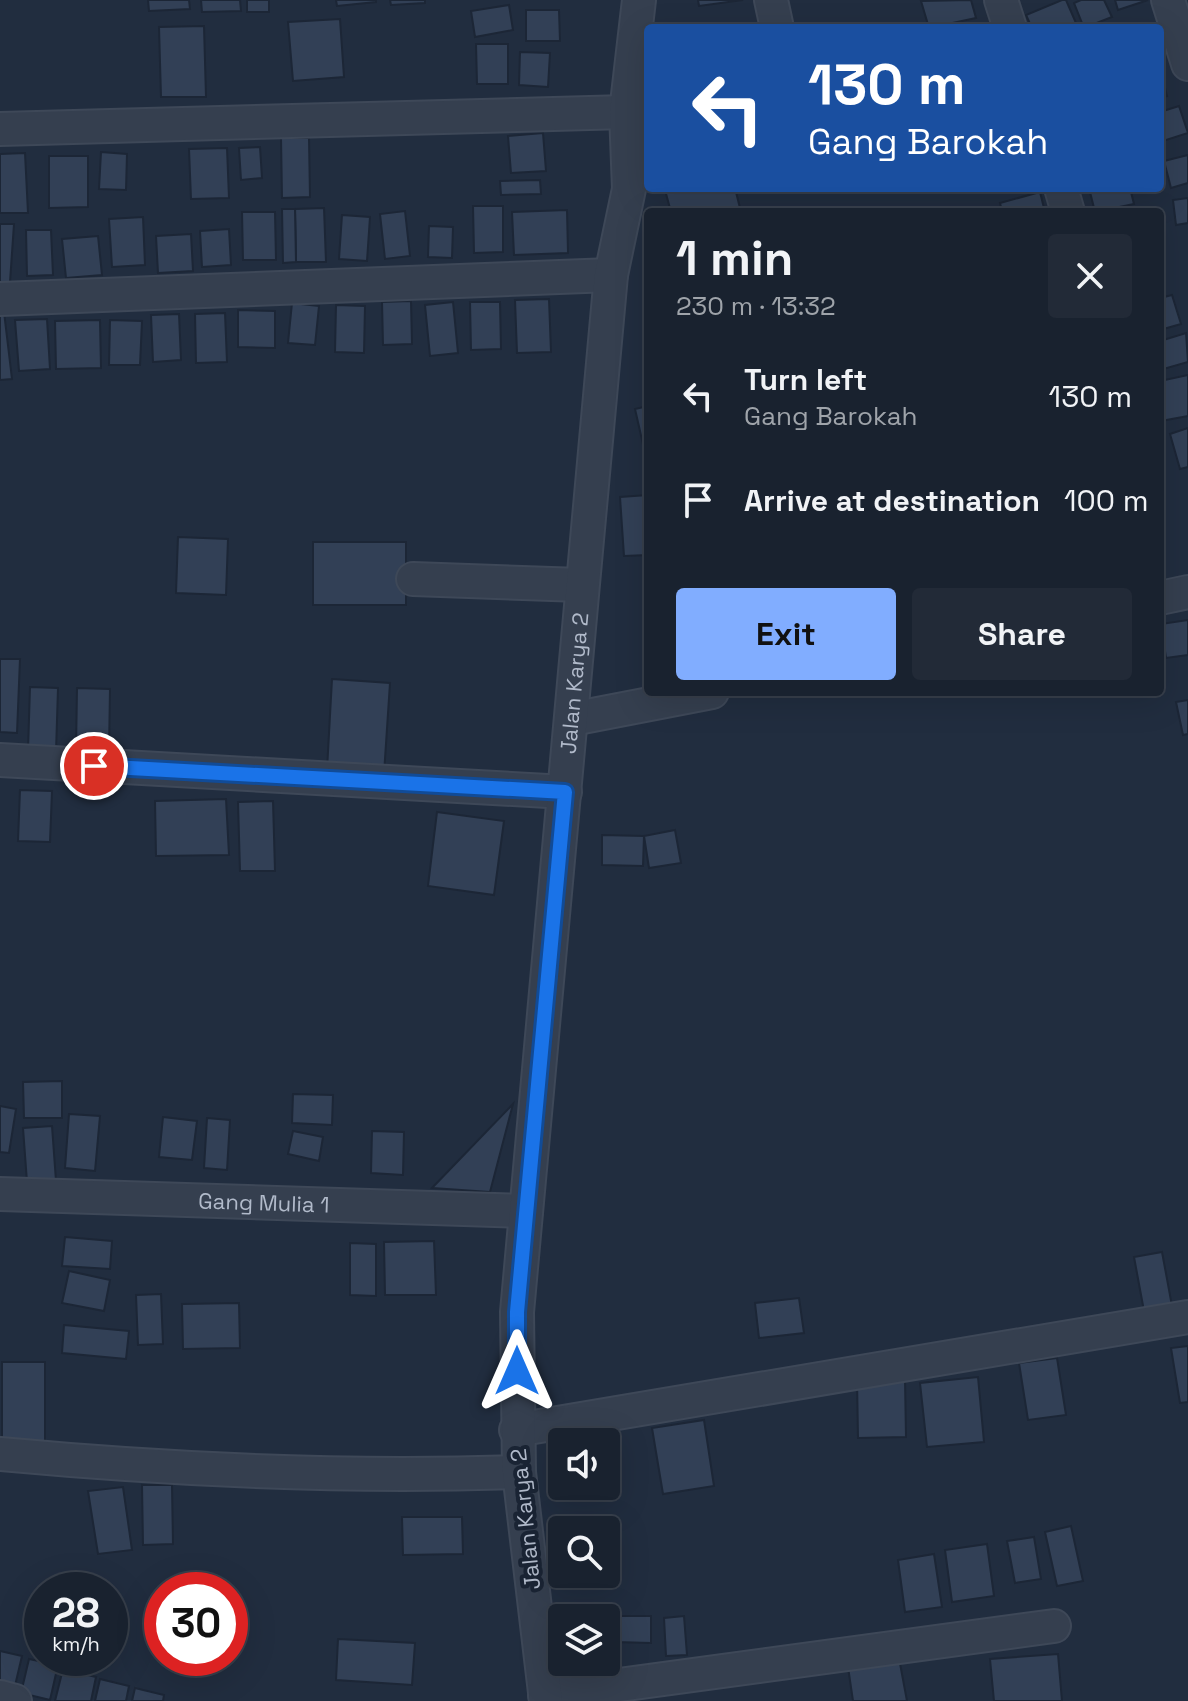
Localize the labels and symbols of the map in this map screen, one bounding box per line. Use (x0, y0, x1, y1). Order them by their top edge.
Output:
street label: Jalan Karya 2 (554, 611, 594, 755)
pin (60, 732, 128, 800)
street label: Gang Mulia 1 (198, 1186, 330, 1219)
position arrow (475, 1329, 559, 1413)
street label: Jalan Karya 2 (504, 1447, 546, 1591)
speed limit sign: 30 (144, 1572, 248, 1676)

